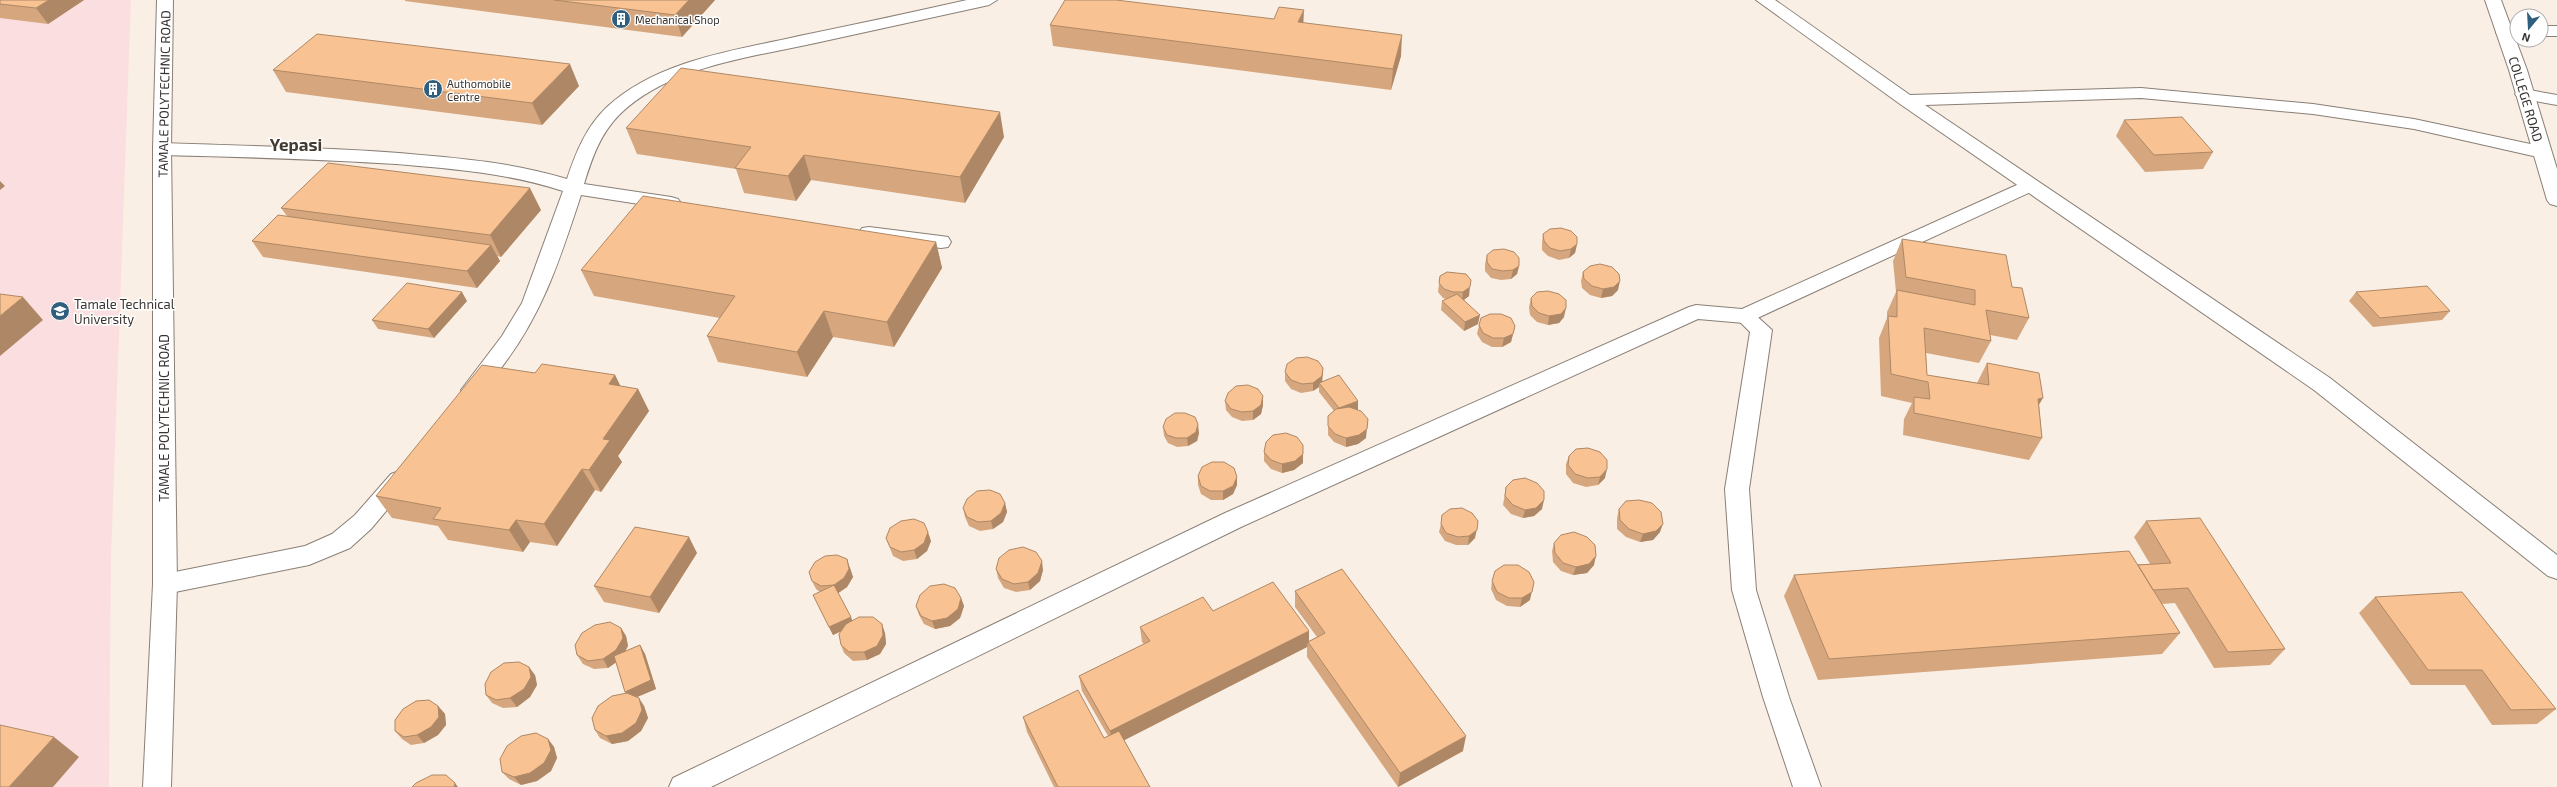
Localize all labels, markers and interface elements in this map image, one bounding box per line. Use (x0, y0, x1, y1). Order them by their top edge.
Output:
building icon: Mechanical Shop (610, 8, 632, 30)
north arrow (2509, 8, 2549, 48)
street label: TAMALE POLYTECHNIC ROAD (155, 10, 173, 178)
place label: Mechanical Shop (635, 13, 720, 26)
text: N (2520, 31, 2532, 45)
street label: COLLEGE ROAD (2505, 54, 2547, 144)
place label: Authomobile Centre (447, 77, 511, 103)
building icon: Authomobile Centre (422, 78, 444, 100)
district label: Yepasi (270, 134, 322, 154)
place label: Tamale Technical University (74, 296, 175, 327)
school or university icon: Tamale Technical University (49, 300, 71, 322)
street label: TAMALE POLYTECHNIC ROAD (156, 334, 172, 502)

